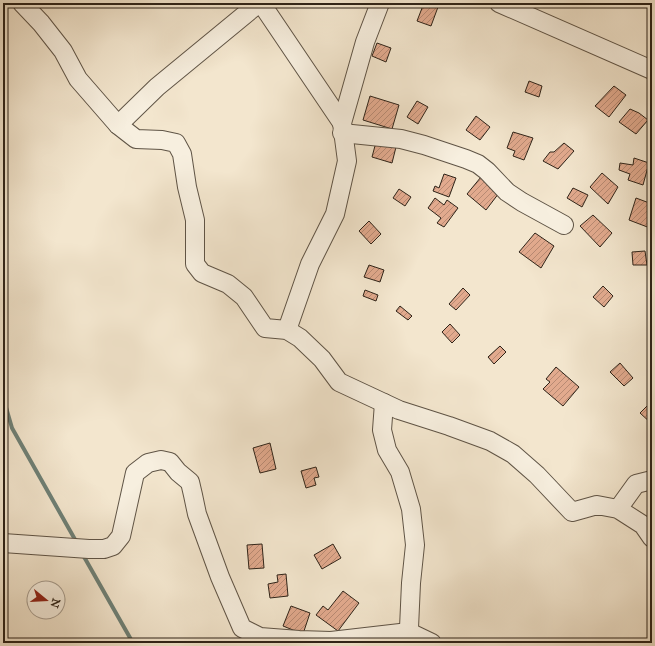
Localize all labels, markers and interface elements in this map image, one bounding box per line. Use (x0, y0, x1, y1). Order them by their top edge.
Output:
north arrow (26, 580, 66, 620)
text: N (47, 596, 63, 610)

